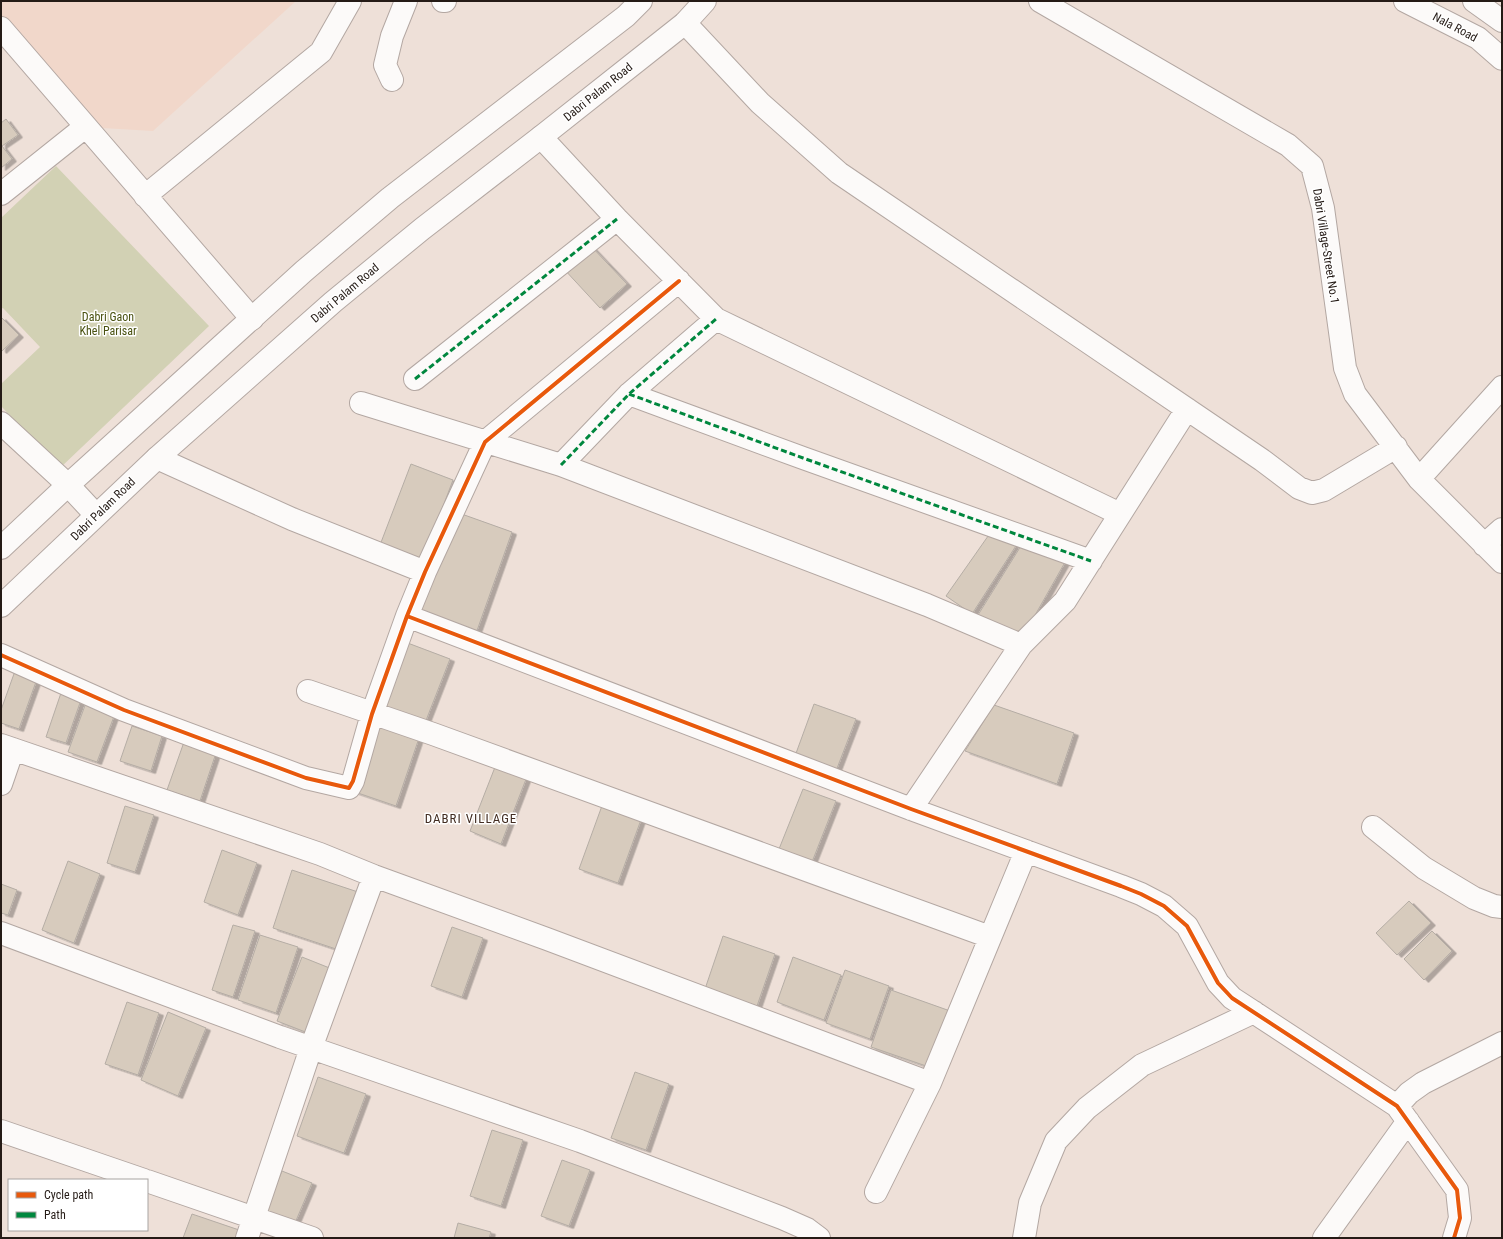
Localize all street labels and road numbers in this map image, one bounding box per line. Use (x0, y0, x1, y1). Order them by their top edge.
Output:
street label: Nala Road (1430, 9, 1480, 45)
street label: Dabri Palam Road (561, 60, 635, 124)
street label: Dabri Village-Street No.1 (1310, 187, 1342, 305)
street label: Dabri Palam Road (308, 260, 382, 325)
street label: Dabri Palam Road (68, 475, 138, 543)

